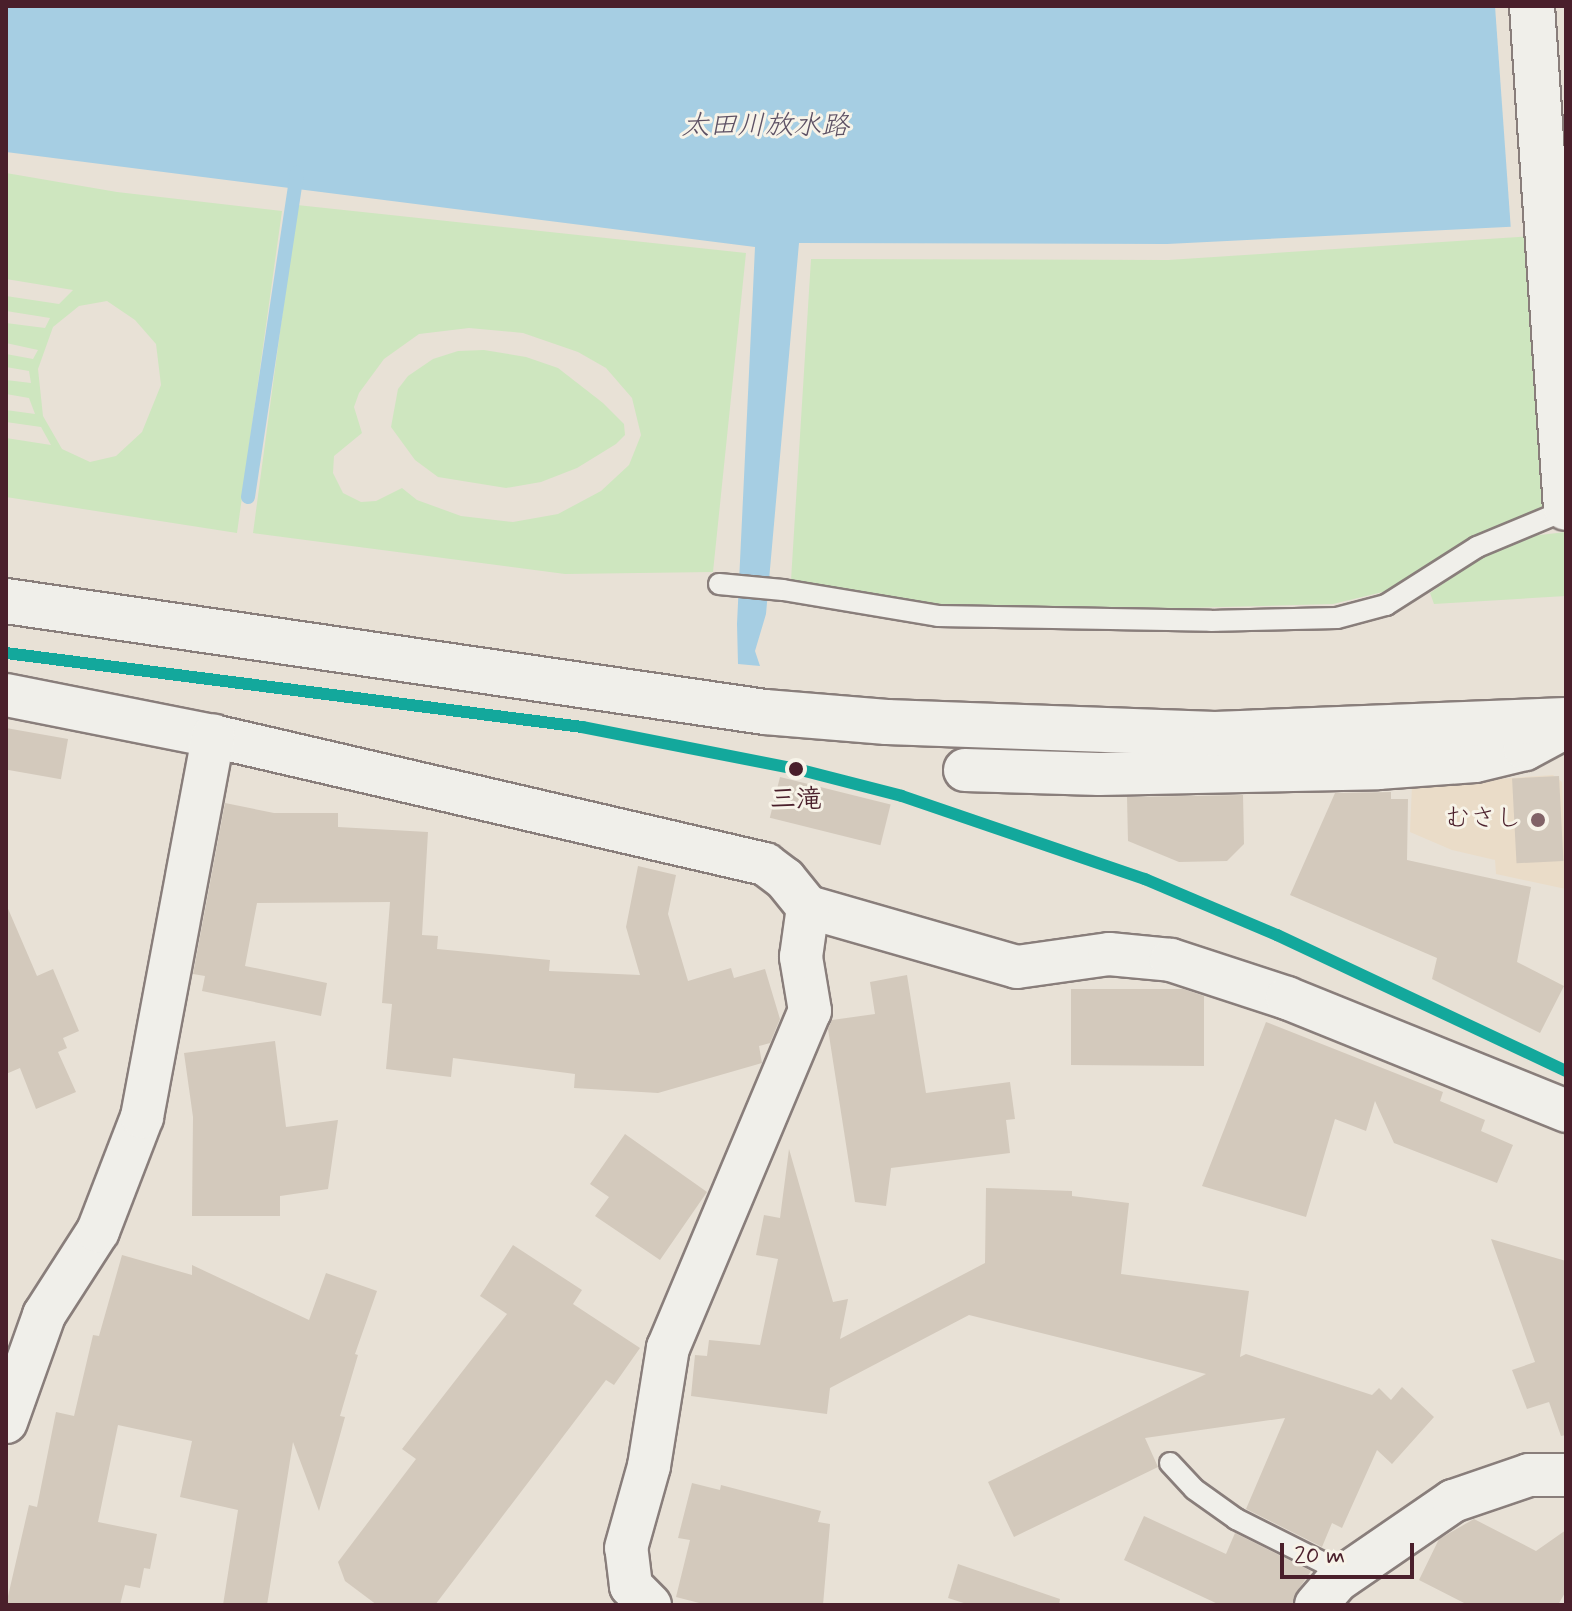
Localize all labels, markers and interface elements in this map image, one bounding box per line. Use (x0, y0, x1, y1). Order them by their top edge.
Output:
water label: 太田川放水路 (681, 110, 849, 144)
marker: 三滝 (783, 756, 809, 782)
place label: 三滝 (770, 785, 822, 817)
place label: むさし (1444, 804, 1522, 836)
marker: むさし (1529, 811, 1547, 829)
scale bar (1284, 1527, 1418, 1577)
text: 20 m (1294, 1541, 1345, 1572)

